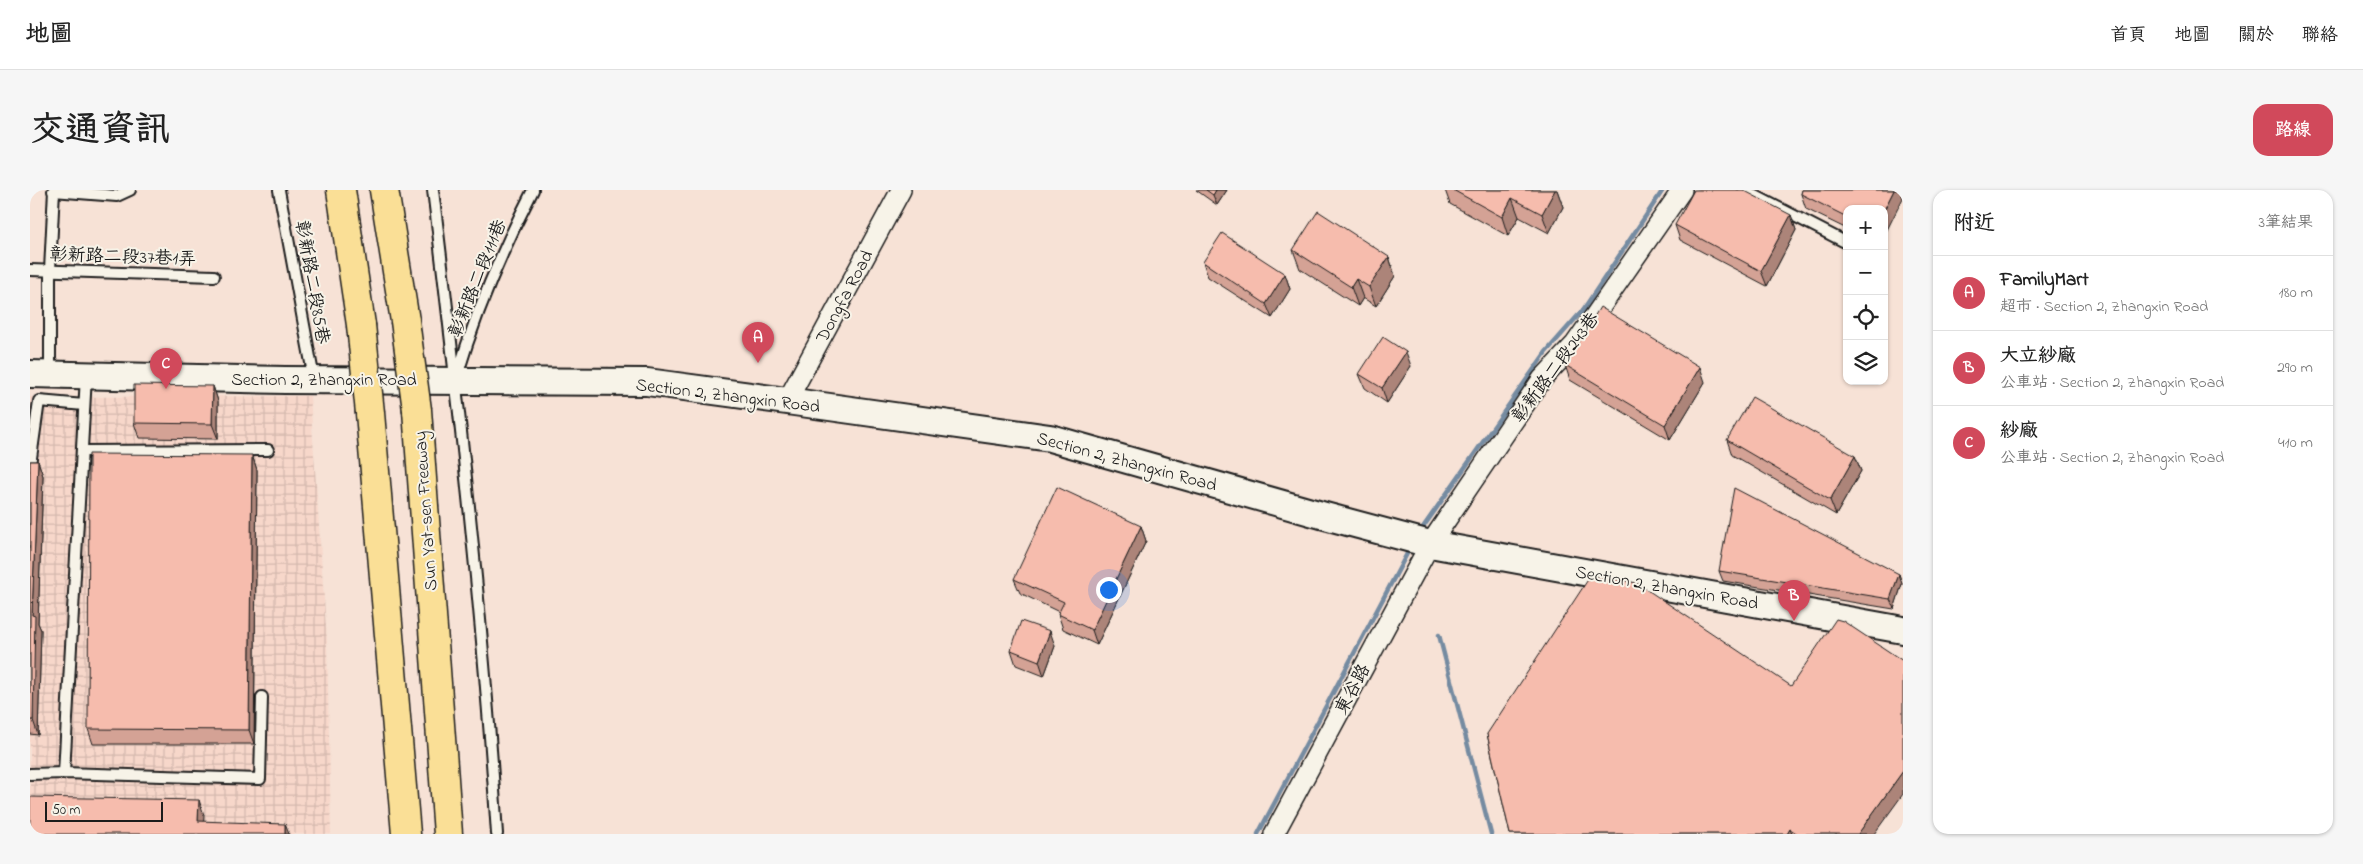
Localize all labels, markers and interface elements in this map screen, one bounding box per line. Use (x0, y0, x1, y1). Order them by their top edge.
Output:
text: 地圖 (25, 18, 73, 53)
text: 首頁 (2110, 23, 2146, 49)
text: 地圖 (2174, 23, 2210, 49)
text: 關於 (2238, 23, 2274, 49)
text: 聯絡 (2302, 23, 2338, 49)
button: 路線 (2253, 104, 2333, 156)
text: 交通資訊 (30, 106, 170, 157)
map controls (1843, 205, 1888, 385)
button: + (1843, 205, 1888, 250)
text: 附近 (1953, 209, 1995, 239)
text: 3筆結果 (2258, 211, 2313, 235)
street label: 彰新路二段111巷 (443, 216, 514, 342)
street label: 彰新路二段85巷 (287, 219, 335, 346)
street label: 彰新路二段37巷1弄 (49, 242, 197, 274)
street label: Dongfa Road (810, 246, 882, 349)
button: − (1843, 250, 1888, 295)
text: FamilyMart (2000, 267, 2089, 294)
text: A (1964, 281, 1974, 305)
text: 180 m (2279, 281, 2313, 305)
button: locate (1843, 295, 1888, 340)
text: 超市 · Section 2, Zhangxin Road (2000, 295, 2208, 319)
street label: 彰新路二段243巷 (1507, 308, 1607, 429)
pin: A (742, 322, 774, 363)
button: layers (1843, 340, 1888, 385)
text: 大立紗廠 (2000, 343, 2076, 370)
pin: C (150, 348, 182, 389)
text: B (1964, 356, 1974, 380)
text: 290 m (2277, 356, 2313, 380)
street label: Section 2, Zhangxin Road (231, 368, 417, 395)
text: 公車站 · Section 2, Zhangxin Road (2000, 371, 2224, 395)
street label: Section 2, Zhangxin Road (634, 373, 821, 422)
text: 紗廠 (2000, 418, 2038, 445)
street label: Section 2, Zhangxin Road (1033, 426, 1219, 500)
street label: Sun Yat-sen Freeway (408, 430, 446, 592)
text: C (1965, 431, 1973, 455)
text: 410 m (2278, 431, 2313, 455)
text: 公車站 · Section 2, Zhangxin Road (2000, 446, 2224, 470)
street label: Section 2, Zhangxin Road (1573, 560, 1760, 619)
your location (1096, 577, 1122, 603)
pin: B (1778, 580, 1810, 621)
street label: 東谷路 (1330, 660, 1378, 720)
scale bar (45, 799, 162, 822)
text: 50 m (52, 800, 80, 821)

